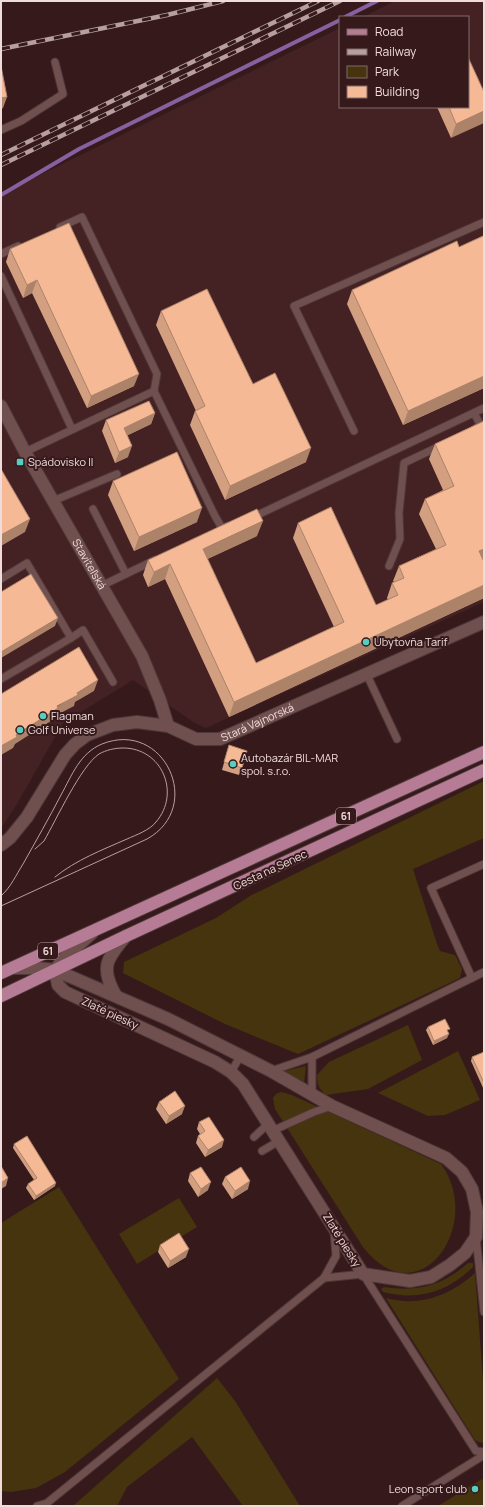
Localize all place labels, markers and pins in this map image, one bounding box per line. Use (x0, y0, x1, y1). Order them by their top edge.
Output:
place label: Spádovisko II (28, 454, 93, 469)
marker: Spádovisko II (15, 457, 25, 467)
place label: Ubytovňa Tarif (374, 634, 448, 649)
marker: Ubytovňa Tarif (361, 637, 371, 647)
place label: Flagman (51, 708, 94, 723)
marker: Flagman (38, 711, 48, 721)
place label: Golf Universe (28, 722, 96, 737)
marker: Golf Universe (15, 725, 25, 735)
place label: Autobazár BIL-MAR spol. s.r.o. (241, 750, 338, 778)
marker: Autobazár BIL-MAR spol. s.r.o. (228, 759, 238, 769)
place label: Leon sport club (389, 1481, 467, 1496)
marker: Leon sport club (470, 1484, 480, 1494)

